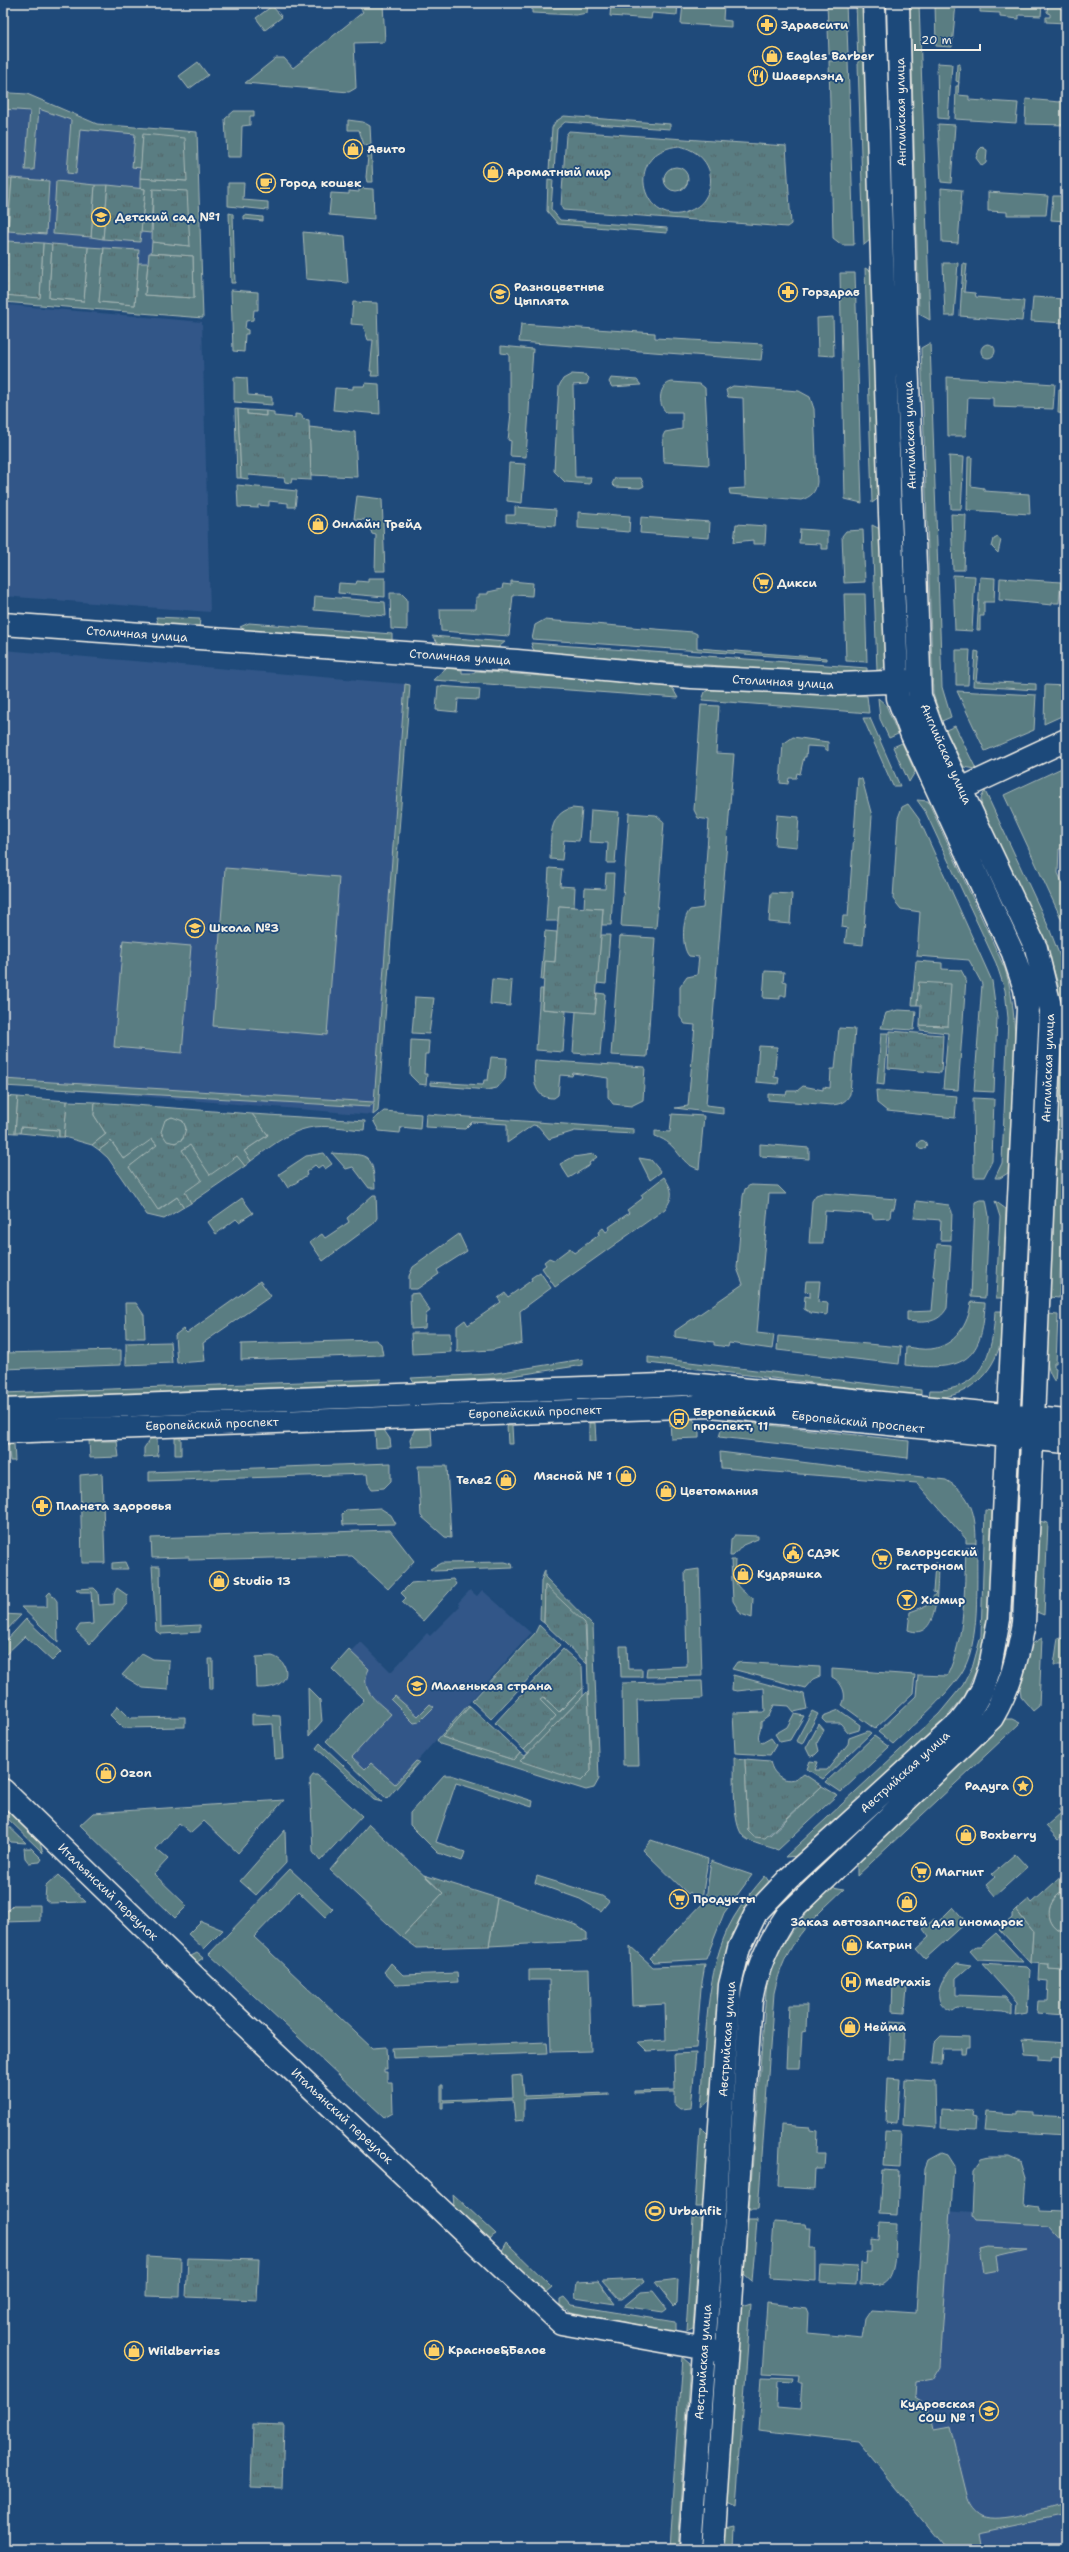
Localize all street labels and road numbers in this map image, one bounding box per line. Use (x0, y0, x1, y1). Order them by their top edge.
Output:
street label: Английская улица (892, 57, 910, 166)
street label: Английская улица (900, 380, 920, 490)
street label: Столичная улица (86, 622, 189, 646)
street label: Столичная улица (409, 645, 512, 669)
street label: Столичная улица (732, 671, 835, 693)
street label: Английская улица (917, 701, 976, 807)
street label: Английская улица (1038, 1013, 1058, 1123)
street label: Европейский проспект (468, 1402, 603, 1422)
street label: Европейский проспект (791, 1407, 926, 1437)
street label: Европейский проспект (145, 1414, 280, 1434)
street label: Австрийская улица (857, 1727, 954, 1817)
street label: Итальянский переулок (54, 1840, 162, 1945)
street label: Австрийская улица (715, 1980, 739, 2097)
street label: Итальянский переулок (288, 2065, 397, 2168)
street label: Австрийская улица (691, 2303, 715, 2420)

